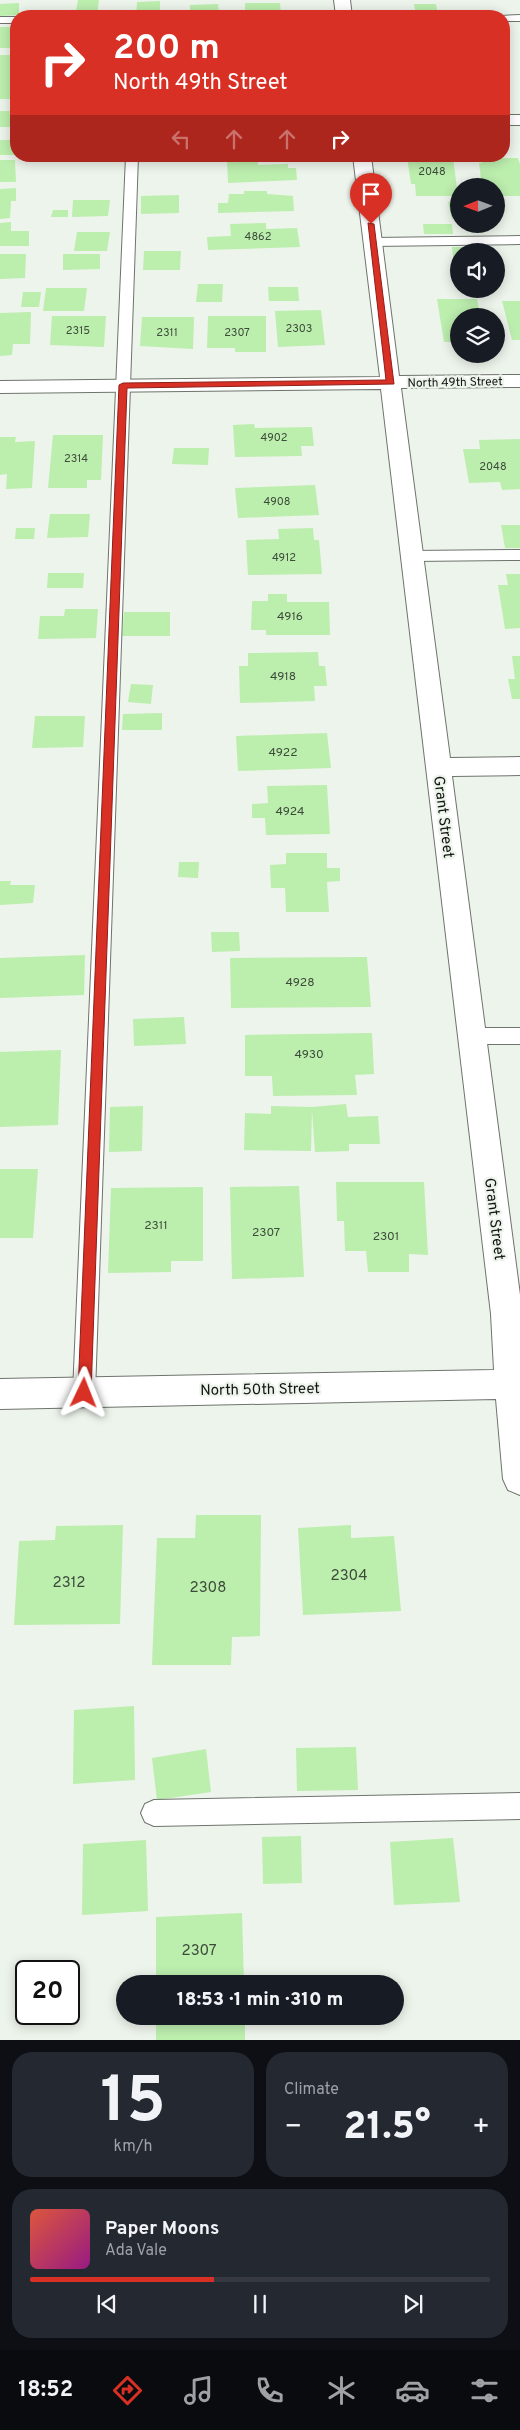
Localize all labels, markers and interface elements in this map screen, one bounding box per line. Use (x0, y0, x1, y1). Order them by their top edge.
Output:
text: 200 m (113, 27, 220, 71)
icon: right (30, 30, 95, 95)
text: North 49th Street (113, 70, 288, 97)
icon: left (167, 125, 195, 153)
icon: ahead (220, 125, 248, 153)
icon: ahead (273, 125, 301, 153)
icon: right (326, 125, 354, 153)
house number: 2048 (418, 165, 446, 179)
pin (350, 173, 392, 224)
north arrow (450, 178, 505, 232)
map controls (450, 178, 505, 363)
icon: arrive (357, 180, 385, 208)
house number: 4862 (245, 230, 271, 244)
button: sound (450, 243, 505, 298)
button: layers (450, 308, 505, 363)
house number: 2303 (286, 322, 312, 336)
house number: 2315 (66, 324, 90, 338)
house number: 2311 (156, 326, 178, 340)
house number: 2307 (224, 326, 250, 340)
street label: North 49th Street (407, 374, 503, 392)
house number: 4902 (261, 431, 287, 445)
house number: 2314 (64, 452, 88, 466)
house number: 2048 (479, 460, 507, 474)
house number: 4908 (264, 495, 290, 509)
house number: 4912 (272, 551, 296, 565)
house number: 4916 (277, 609, 303, 625)
house number: 4918 (270, 669, 296, 685)
house number: 4922 (268, 745, 298, 761)
street label: Grant Street (428, 775, 457, 859)
house number: 4924 (275, 804, 305, 820)
house number: 4928 (285, 975, 315, 991)
house number: 4930 (294, 1047, 324, 1063)
street label: Grant Street (479, 1177, 508, 1261)
house number: 2311 (144, 1218, 168, 1234)
house number: 2307 (252, 1225, 280, 1241)
house number: 2301 (373, 1229, 399, 1245)
position arrow (57, 1366, 109, 1418)
street label: North 50th Street (200, 1380, 320, 1401)
house number: 2304 (330, 1567, 368, 1586)
house number: 2312 (53, 1574, 85, 1593)
house number: 2308 (190, 1579, 226, 1598)
house number: 2307 (181, 1942, 217, 1961)
speed limit sign: 20 (15, 1960, 80, 2025)
text: 18:53 · 1 min · 310 m (177, 1988, 343, 2012)
text: 15 (100, 2063, 166, 2145)
text: Climate (284, 2080, 339, 2100)
text: 21.5° (343, 2104, 431, 2153)
text: − (284, 2110, 302, 2146)
text: + (472, 2110, 490, 2146)
text: km/h (114, 2137, 152, 2157)
text: Paper Moons (105, 2217, 219, 2241)
text: Ada Vale (105, 2241, 167, 2261)
icon: previous (93, 2290, 121, 2318)
icon: pause (246, 2290, 274, 2318)
icon: next (399, 2290, 427, 2318)
icon: directions (110, 2373, 145, 2408)
icon: music (181, 2373, 216, 2408)
icon: phone (252, 2373, 287, 2408)
icon: climate (324, 2373, 359, 2408)
icon: car (395, 2373, 430, 2408)
icon: filters (467, 2373, 502, 2408)
text: 18:52 (18, 2377, 73, 2404)

